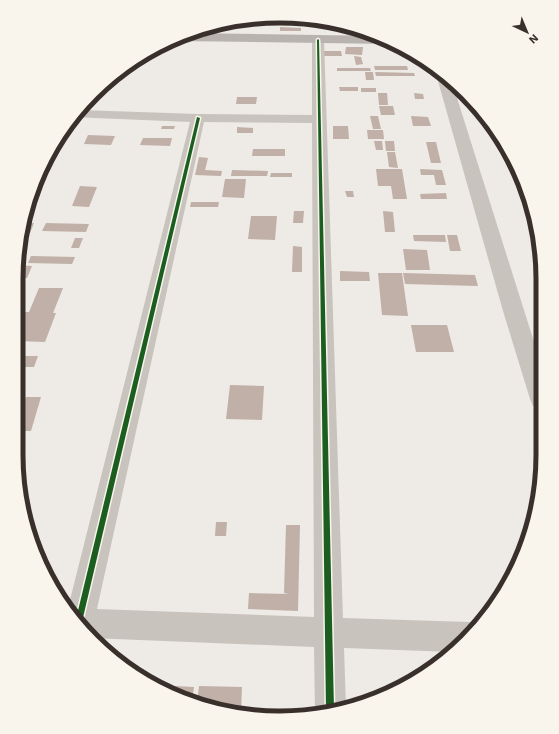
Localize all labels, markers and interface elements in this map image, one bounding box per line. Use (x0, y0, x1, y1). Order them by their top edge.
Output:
north arrow (507, 12, 547, 52)
text: N (526, 31, 541, 46)

